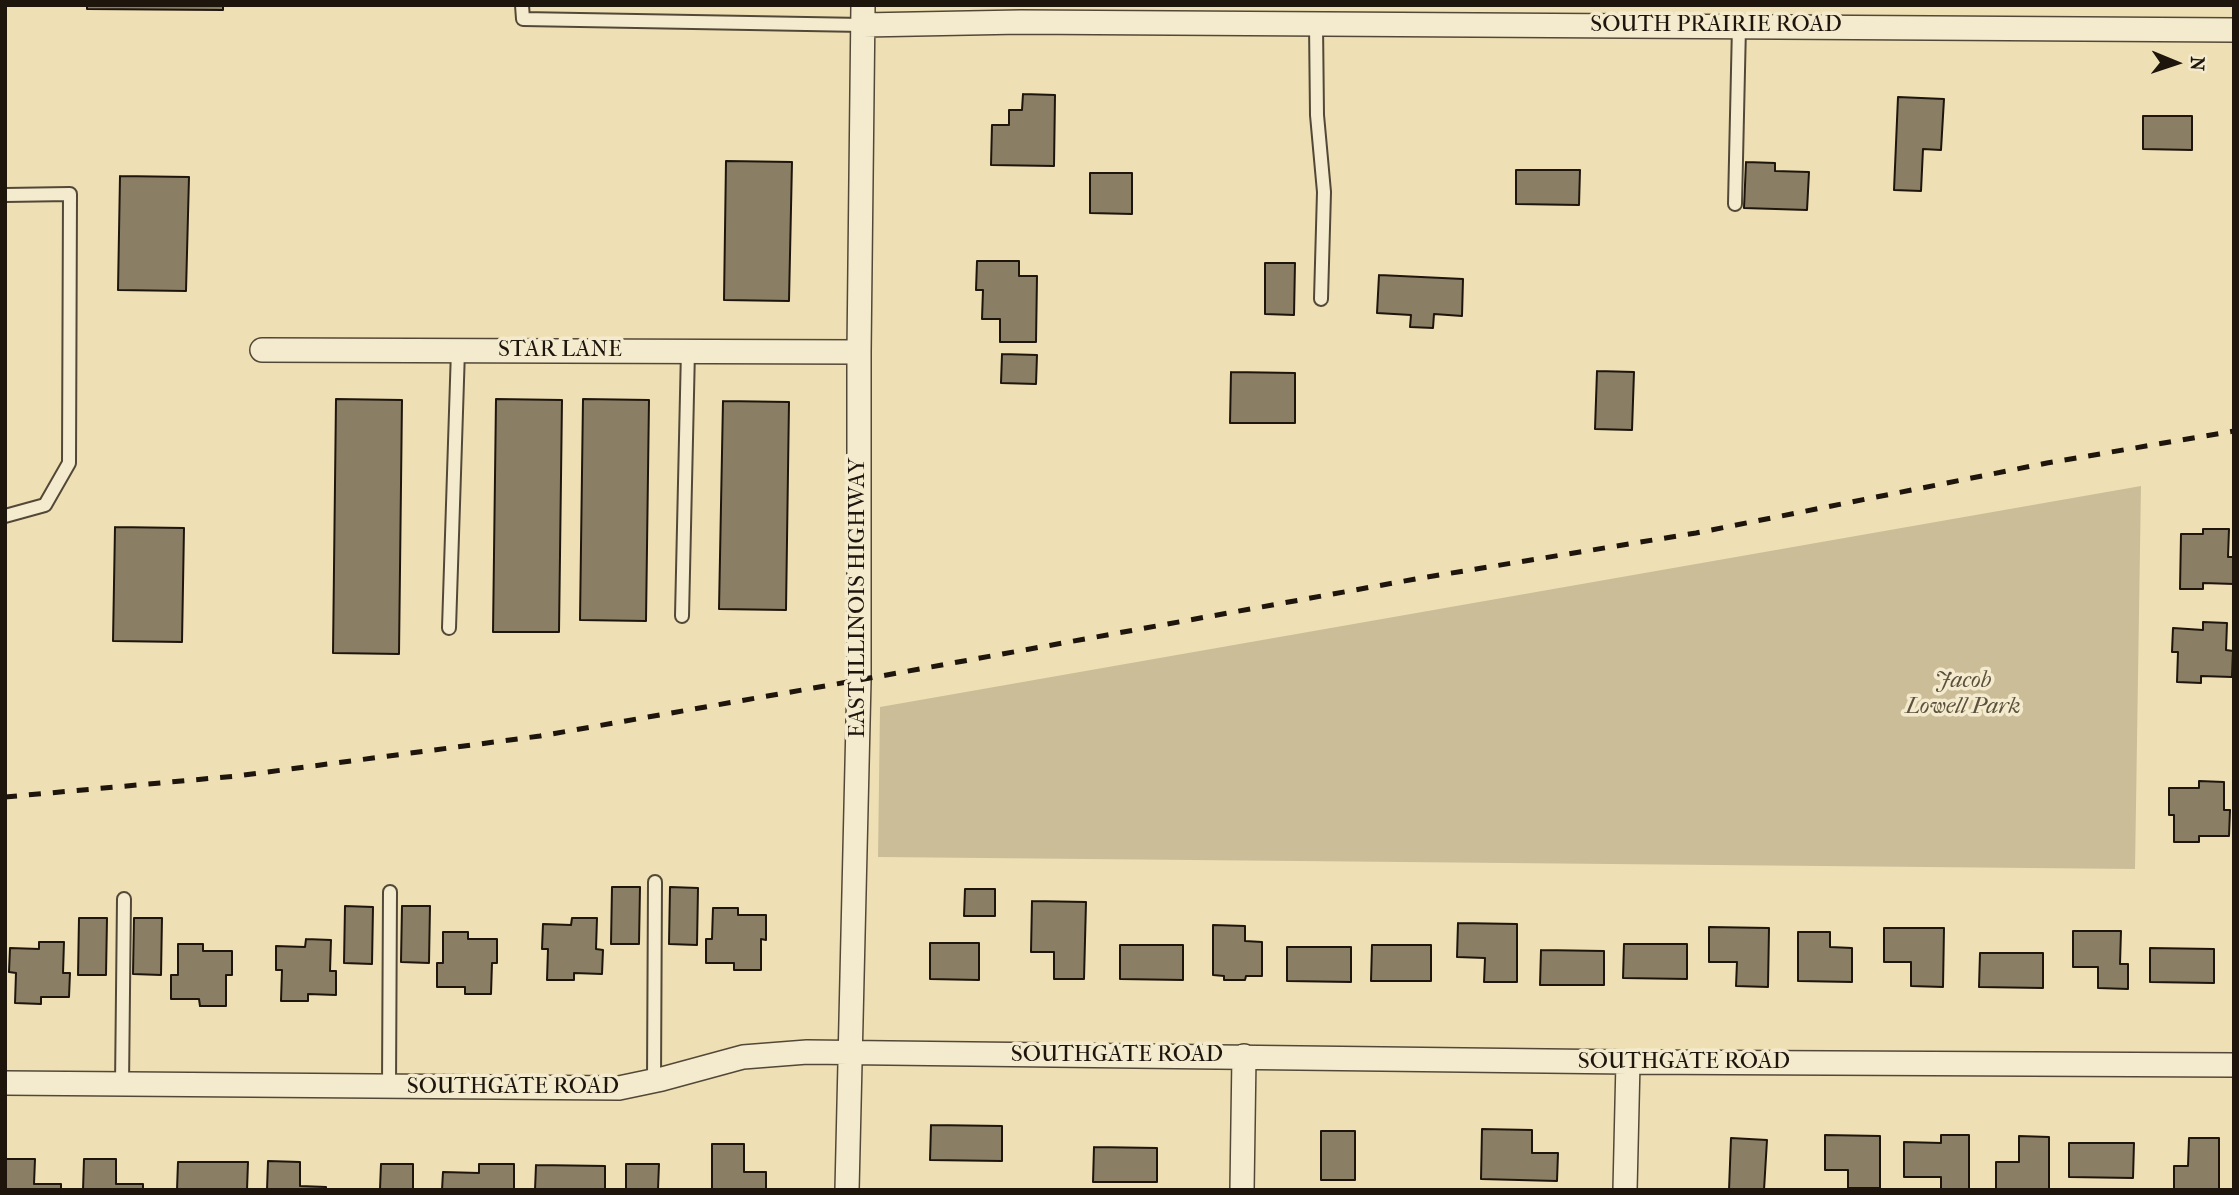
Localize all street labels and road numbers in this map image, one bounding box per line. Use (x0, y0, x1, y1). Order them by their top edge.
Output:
street label: SOUTH PRAIRIE ROAD (1590, 11, 1842, 39)
street label: STAR LANE (498, 336, 622, 364)
street label: EAST ILLINOIS HIGHWAY (844, 458, 872, 738)
street label: SOUTHGATE ROAD (1011, 1041, 1223, 1069)
street label: SOUTHGATE ROAD (1578, 1048, 1790, 1076)
street label: SOUTHGATE ROAD (407, 1073, 619, 1101)

